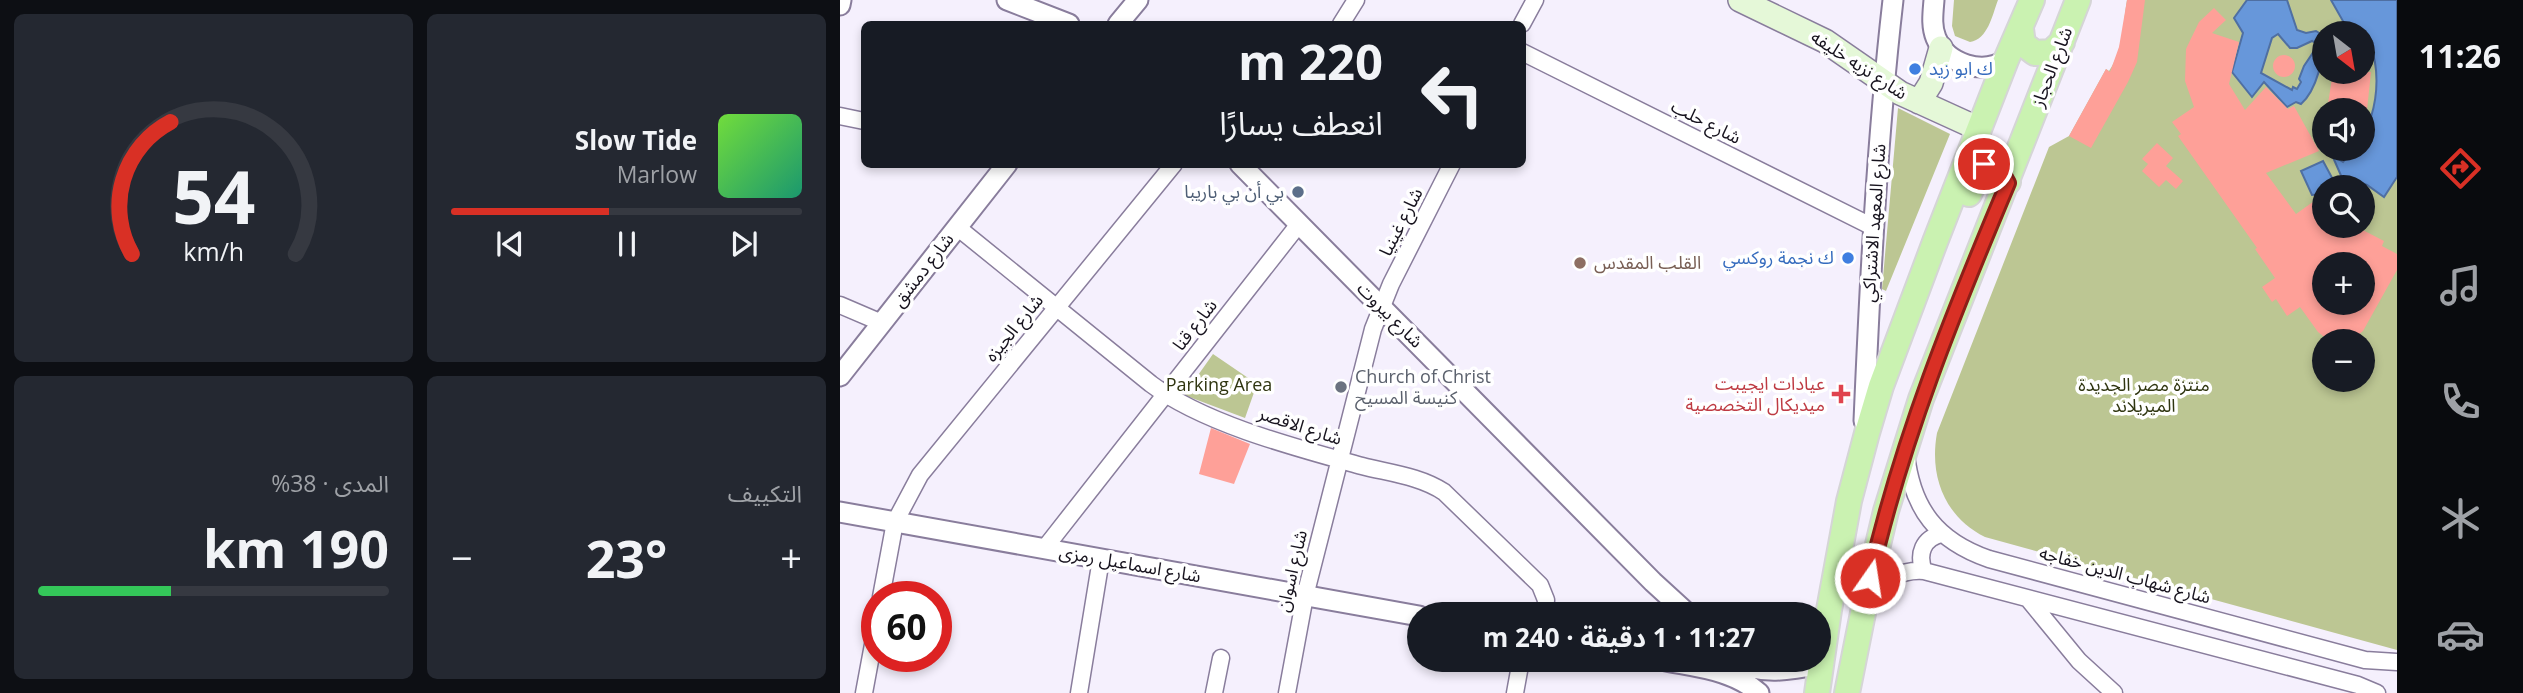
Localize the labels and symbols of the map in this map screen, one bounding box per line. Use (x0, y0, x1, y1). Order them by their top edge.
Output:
north arrow (2312, 21, 2375, 84)
street label: شارع الحجاز (2025, 23, 2080, 112)
street label: شارع نزيه خليفه (1805, 24, 1912, 107)
place label: ك ابو زيد (1929, 56, 1993, 80)
marker: ك ابو زيد (1907, 61, 1923, 77)
street label: شارع حلب (1666, 93, 1746, 152)
pin (1954, 134, 2014, 194)
street label: شارع المعهد الاشتراكي (1855, 143, 1894, 303)
place label: بي أن بي باريبا (1184, 179, 1284, 205)
street label: شارع غينيا (1373, 183, 1430, 261)
marker: بي أن بي باريبا (1290, 184, 1306, 200)
street label: شارع دمشق (886, 227, 961, 313)
place label: ك نجمة روكسي (1723, 245, 1834, 271)
place label: القلب المقدس (1594, 250, 1701, 274)
marker: ك نجمة روكسي (1840, 250, 1856, 266)
marker: القلب المقدس (1572, 255, 1588, 271)
street label: شارع بيروت (1350, 276, 1429, 355)
street label: شارع الجيزه (979, 288, 1050, 368)
street label: شارع قنا (1167, 294, 1224, 357)
place label: Church of Christ كنيسة المسيح (1355, 364, 1491, 411)
place label: عيادات ايجيبت ميديكال التخصصية (1686, 371, 1825, 416)
park label: Parking Area (1166, 372, 1272, 396)
park label: منتزة مصر الجديدة الميريلاند (2078, 372, 2210, 417)
marker: Church of Christ كنيسة المسيح (1333, 379, 1349, 395)
marker: عيادات ايجيبت ميديكال التخصصية (1831, 384, 1851, 404)
street label: شارع الاقصر (1253, 400, 1345, 453)
street label: شارع اسوان (1270, 528, 1315, 615)
street label: شارع اسماعيل رمزى (1057, 539, 1203, 590)
street label: شارع شهاب الدين خفاجه (2036, 540, 2214, 611)
position arrow (1833, 541, 1907, 615)
speed limit sign: 60 (861, 581, 952, 672)

